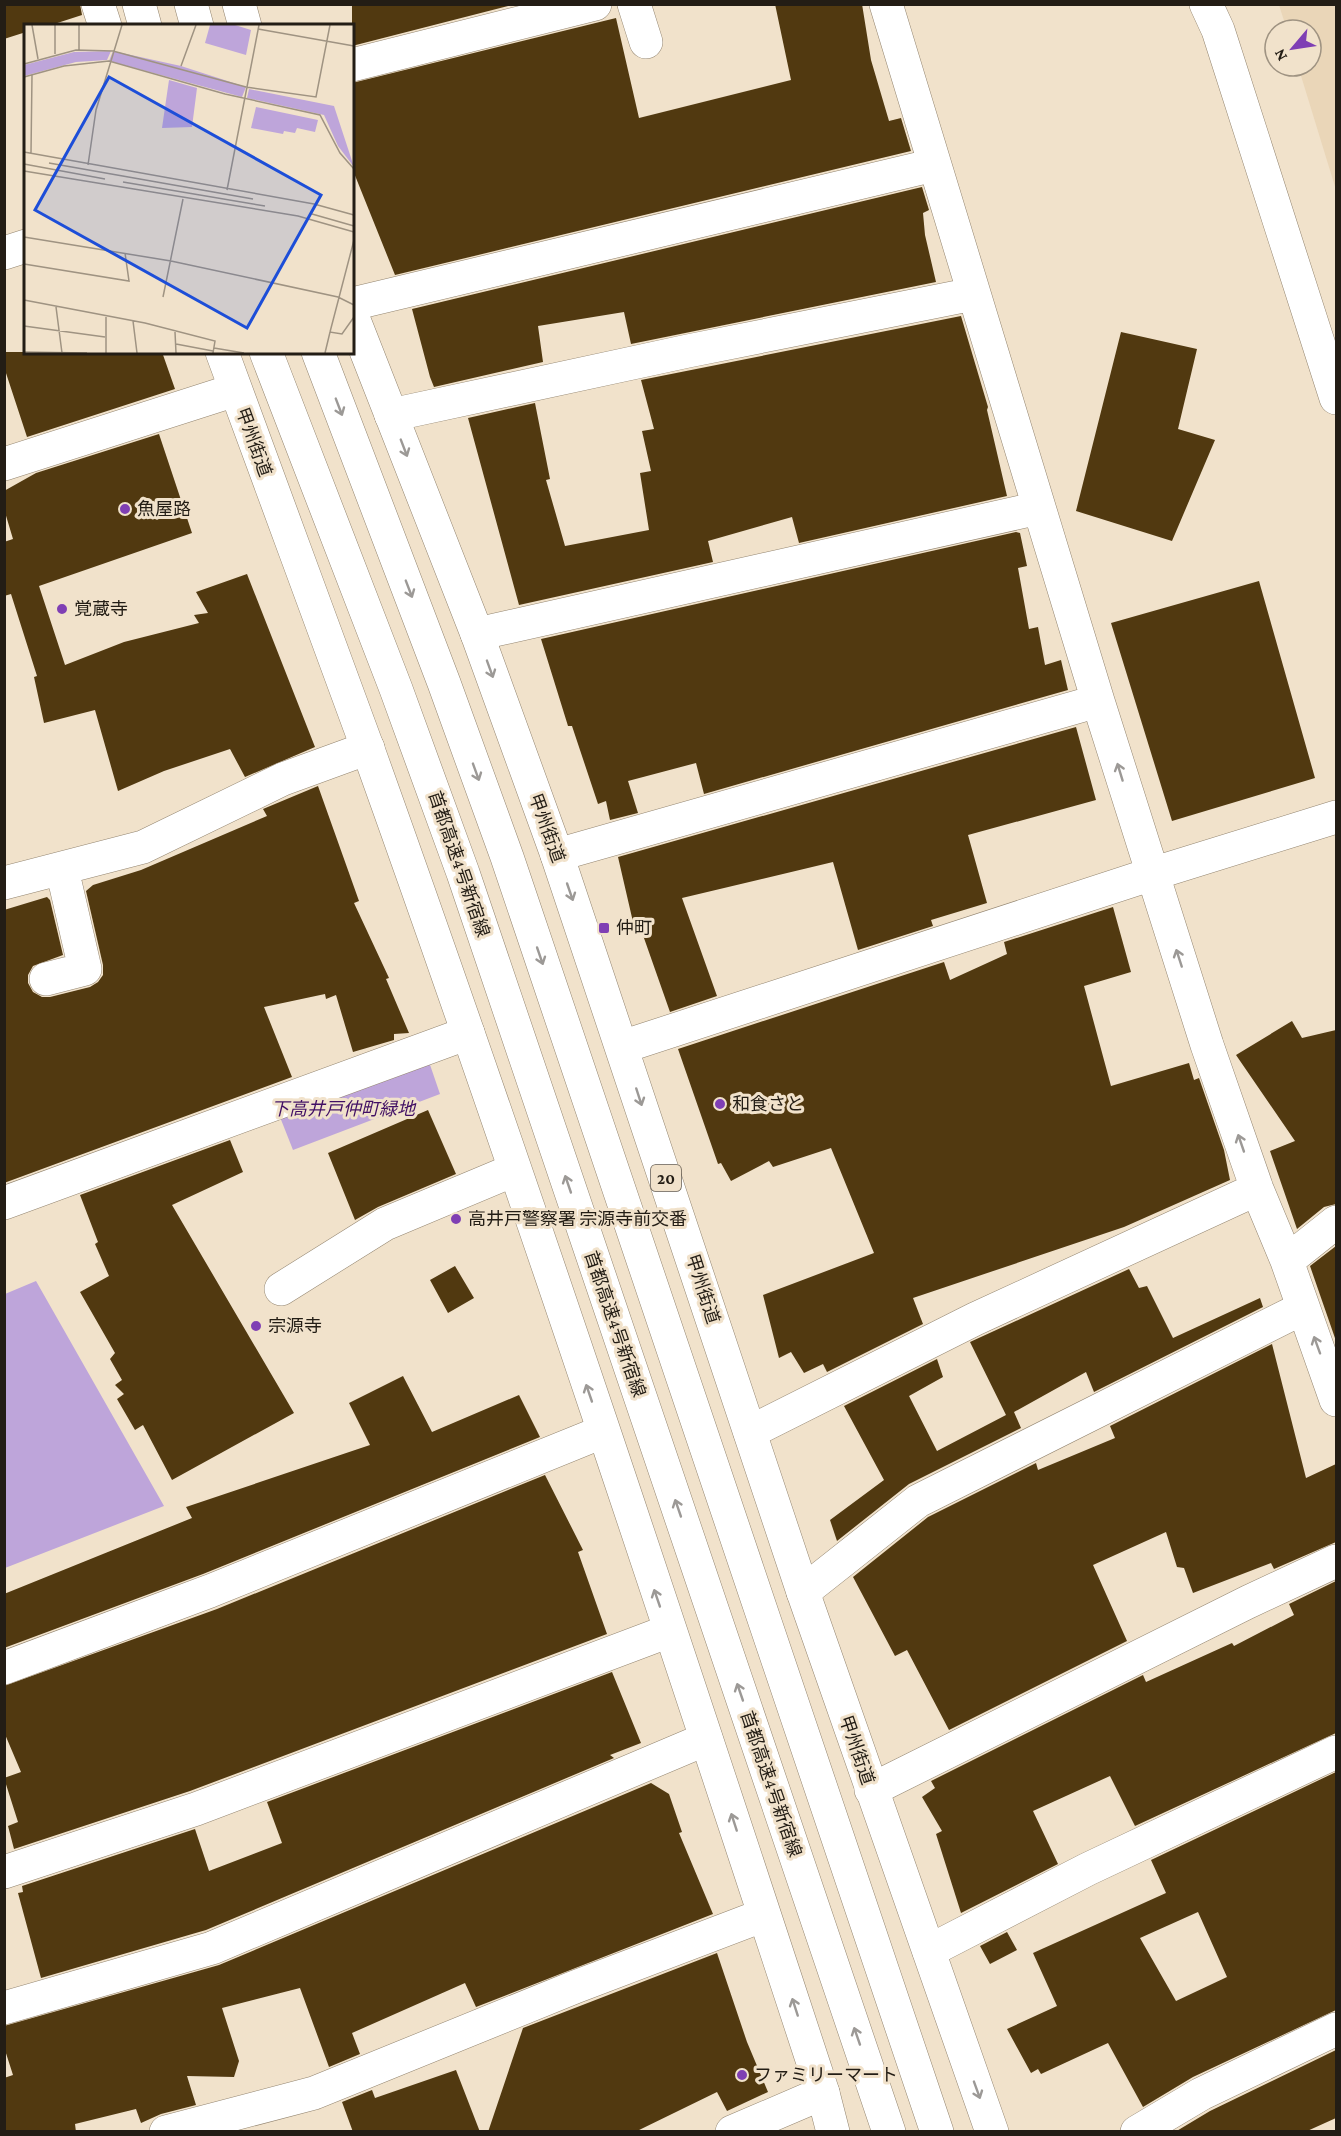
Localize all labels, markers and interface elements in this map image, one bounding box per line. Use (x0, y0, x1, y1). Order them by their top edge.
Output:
north arrow (1263, 18, 1323, 78)
inset map (24, 24, 354, 354)
text: N (1270, 46, 1290, 64)
one-way arrow (334, 397, 345, 416)
street label: 甲州街道 (232, 405, 276, 479)
one-way arrow (399, 438, 410, 457)
place label: 魚屋路 (137, 499, 191, 519)
marker: 魚屋路 (118, 502, 132, 516)
one-way arrow (404, 580, 415, 598)
place label: 覚蔵寺 (74, 599, 128, 619)
marker: 覚蔵寺 (55, 602, 69, 616)
one-way arrow (485, 659, 496, 678)
one-way arrow (472, 762, 483, 781)
one-way arrow (1114, 763, 1125, 782)
street label: 首都高速4号新宿線 (425, 788, 493, 940)
street label: 甲州街道 (525, 791, 569, 865)
one-way arrow (565, 882, 576, 901)
place label: 仲町 (616, 918, 652, 938)
marker: 仲町 (597, 921, 611, 935)
one-way arrow (536, 946, 547, 965)
one-way arrow (1172, 949, 1183, 968)
one-way arrow (634, 1087, 645, 1106)
place label: 和食さと (732, 1094, 804, 1114)
marker: 和食さと (713, 1097, 727, 1111)
park label: 下高井戸仲町緑地 (271, 1099, 417, 1119)
one-way arrow (1234, 1134, 1245, 1152)
road number: 20 (651, 1165, 681, 1191)
one-way arrow (562, 1175, 573, 1194)
place label: 高井戸警察署 宗源寺前交番 (468, 1209, 687, 1229)
marker: 高井戸警察署 宗源寺前交番 (449, 1212, 463, 1226)
street label: 首都高速4号新宿線 (581, 1248, 649, 1400)
street label: 甲州街道 (682, 1252, 724, 1326)
place label: 宗源寺 (268, 1316, 322, 1336)
marker: 宗源寺 (249, 1319, 263, 1333)
one-way arrow (1310, 1336, 1321, 1355)
one-way arrow (582, 1384, 593, 1403)
one-way arrow (671, 1499, 682, 1518)
one-way arrow (651, 1589, 662, 1608)
one-way arrow (734, 1684, 745, 1702)
street label: 首都高速4号新宿線 (737, 1708, 805, 1860)
street label: 甲州街道 (836, 1713, 878, 1787)
one-way arrow (728, 1813, 739, 1832)
one-way arrow (788, 1998, 799, 2017)
one-way arrow (850, 2027, 861, 2046)
place label: ファミリーマート (754, 2065, 898, 2085)
marker: ファミリーマート (735, 2068, 749, 2082)
one-way arrow (973, 2080, 984, 2098)

